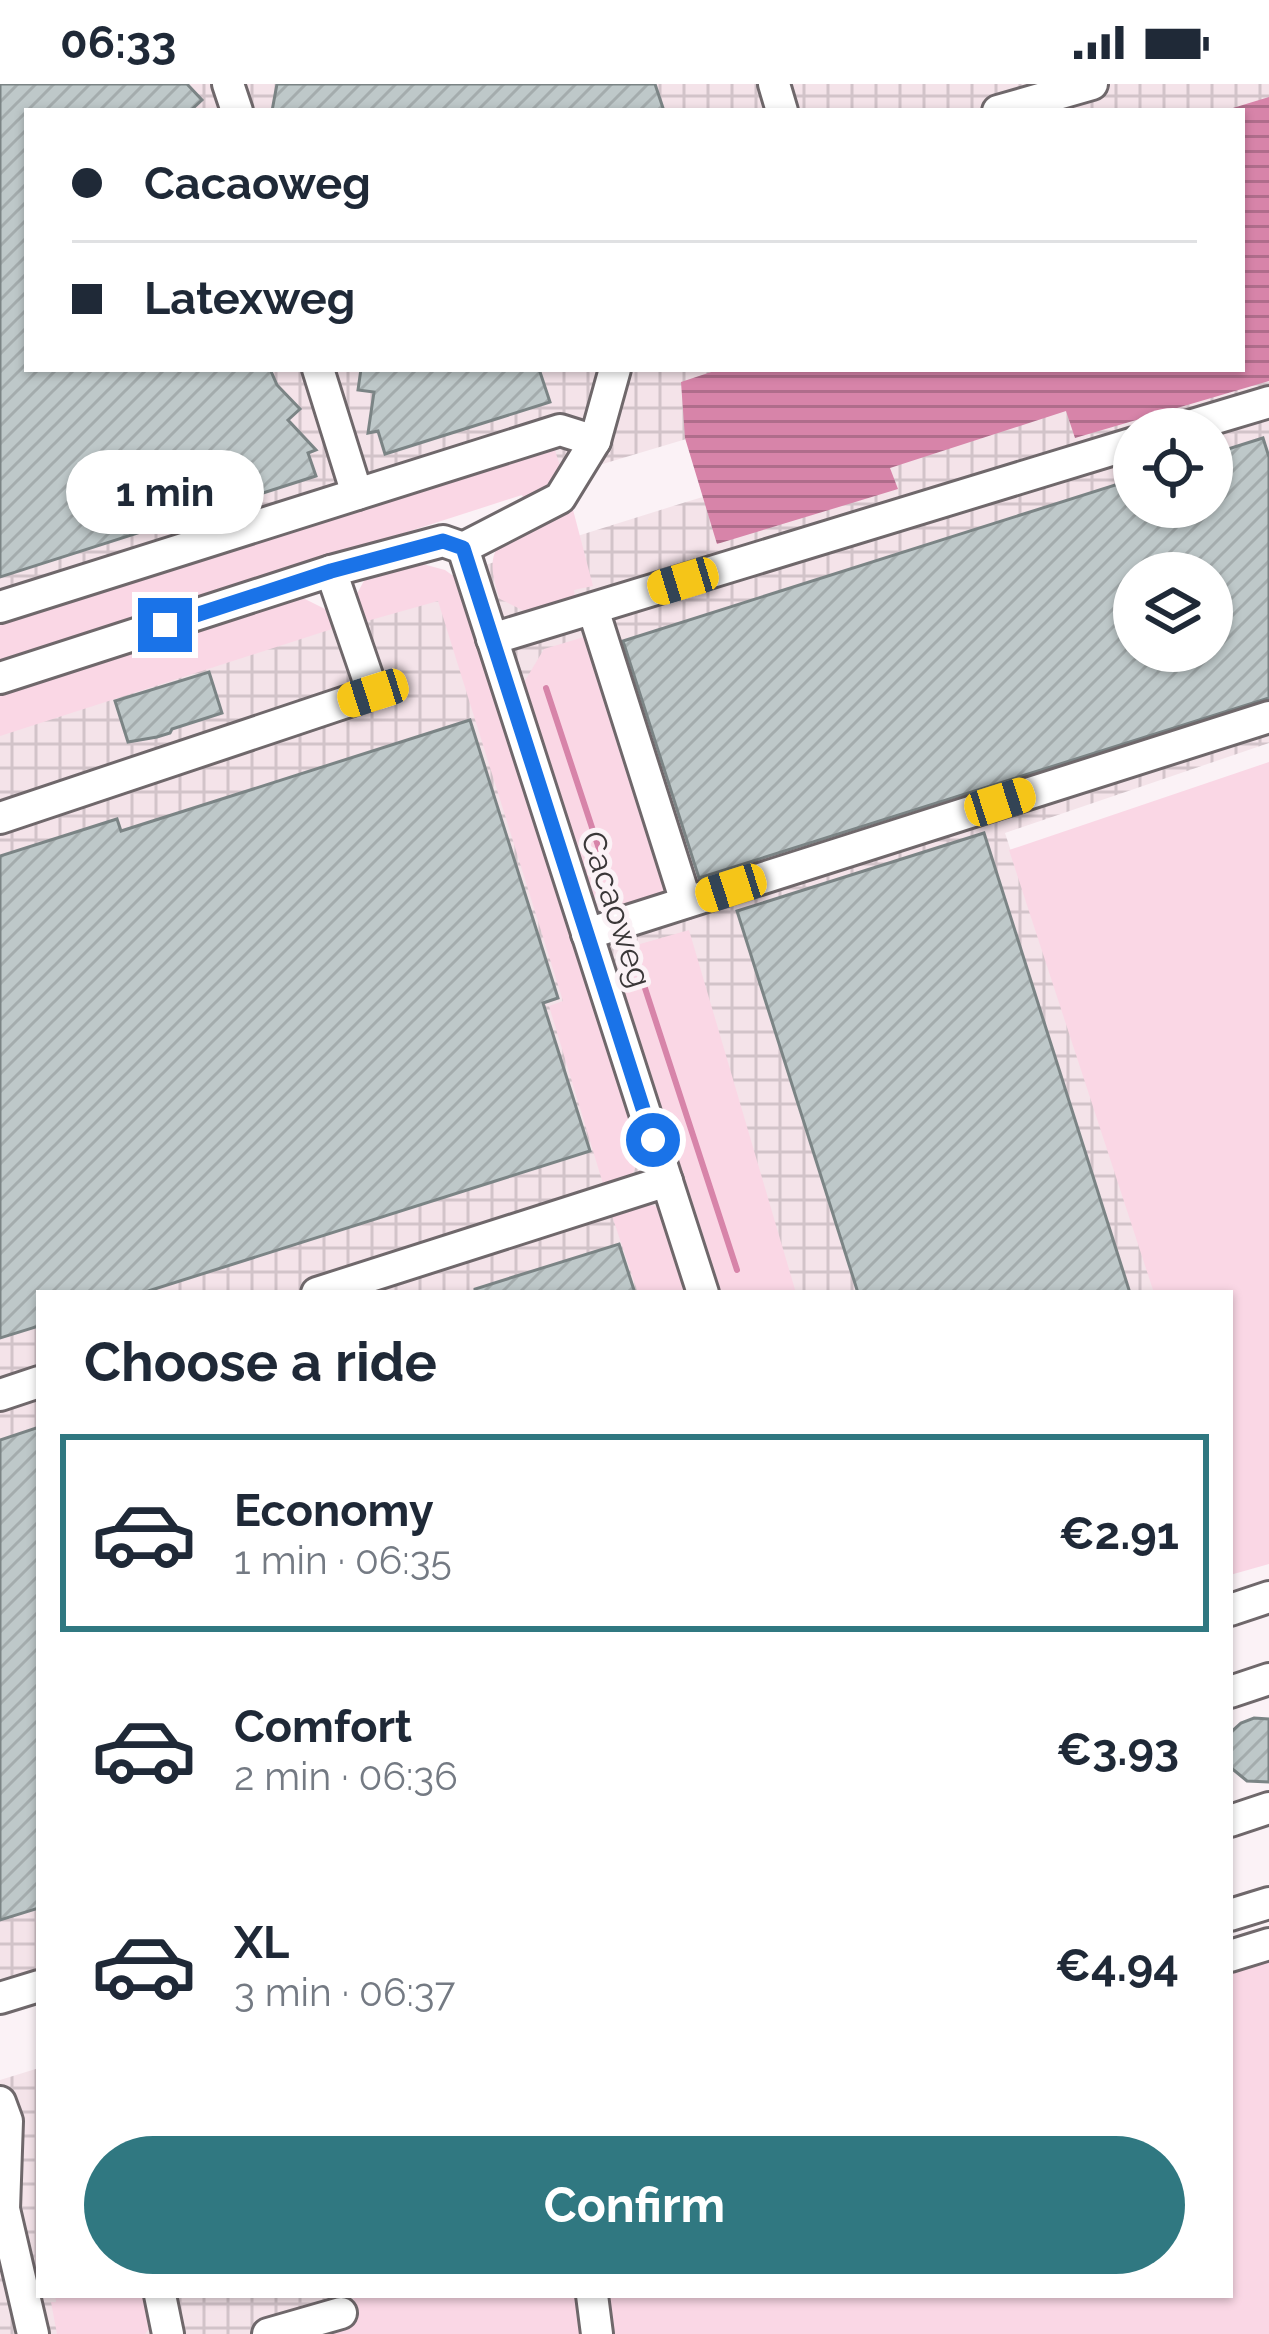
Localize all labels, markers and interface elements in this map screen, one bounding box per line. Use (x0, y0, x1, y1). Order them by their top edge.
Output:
text: 06:33 (60, 16, 176, 69)
text: Cacaoweg (144, 157, 371, 210)
text: Latexweg (144, 272, 355, 325)
map controls (1113, 408, 1233, 672)
button: locate (1113, 408, 1233, 528)
callout: 1 min (66, 451, 264, 535)
text: 1 min (116, 469, 214, 515)
button: layers (1113, 552, 1233, 672)
car (643, 553, 723, 609)
route end (138, 598, 192, 652)
car (333, 665, 413, 721)
car (960, 774, 1040, 830)
street label: Cacaoweg (573, 826, 660, 992)
car (691, 860, 771, 916)
route start (626, 1113, 680, 1167)
text: Choose a ride (84, 1330, 437, 1394)
icon: car (90, 1479, 198, 1587)
text: Economy (234, 1484, 434, 1537)
text: €2.91 (1059, 1507, 1179, 1560)
text: 1 min · 06:35 (234, 1537, 452, 1583)
icon: car (90, 1695, 198, 1803)
text: Comfort (234, 1700, 412, 1753)
text: €3.93 (1056, 1723, 1179, 1776)
text: 2 min · 06:36 (234, 1753, 458, 1799)
icon: car (90, 1911, 198, 2019)
text: XL (234, 1916, 289, 1969)
text: €4.94 (1055, 1939, 1179, 1992)
text: 3 min · 06:37 (234, 1969, 455, 2015)
button: Confirm (84, 2136, 1185, 2274)

